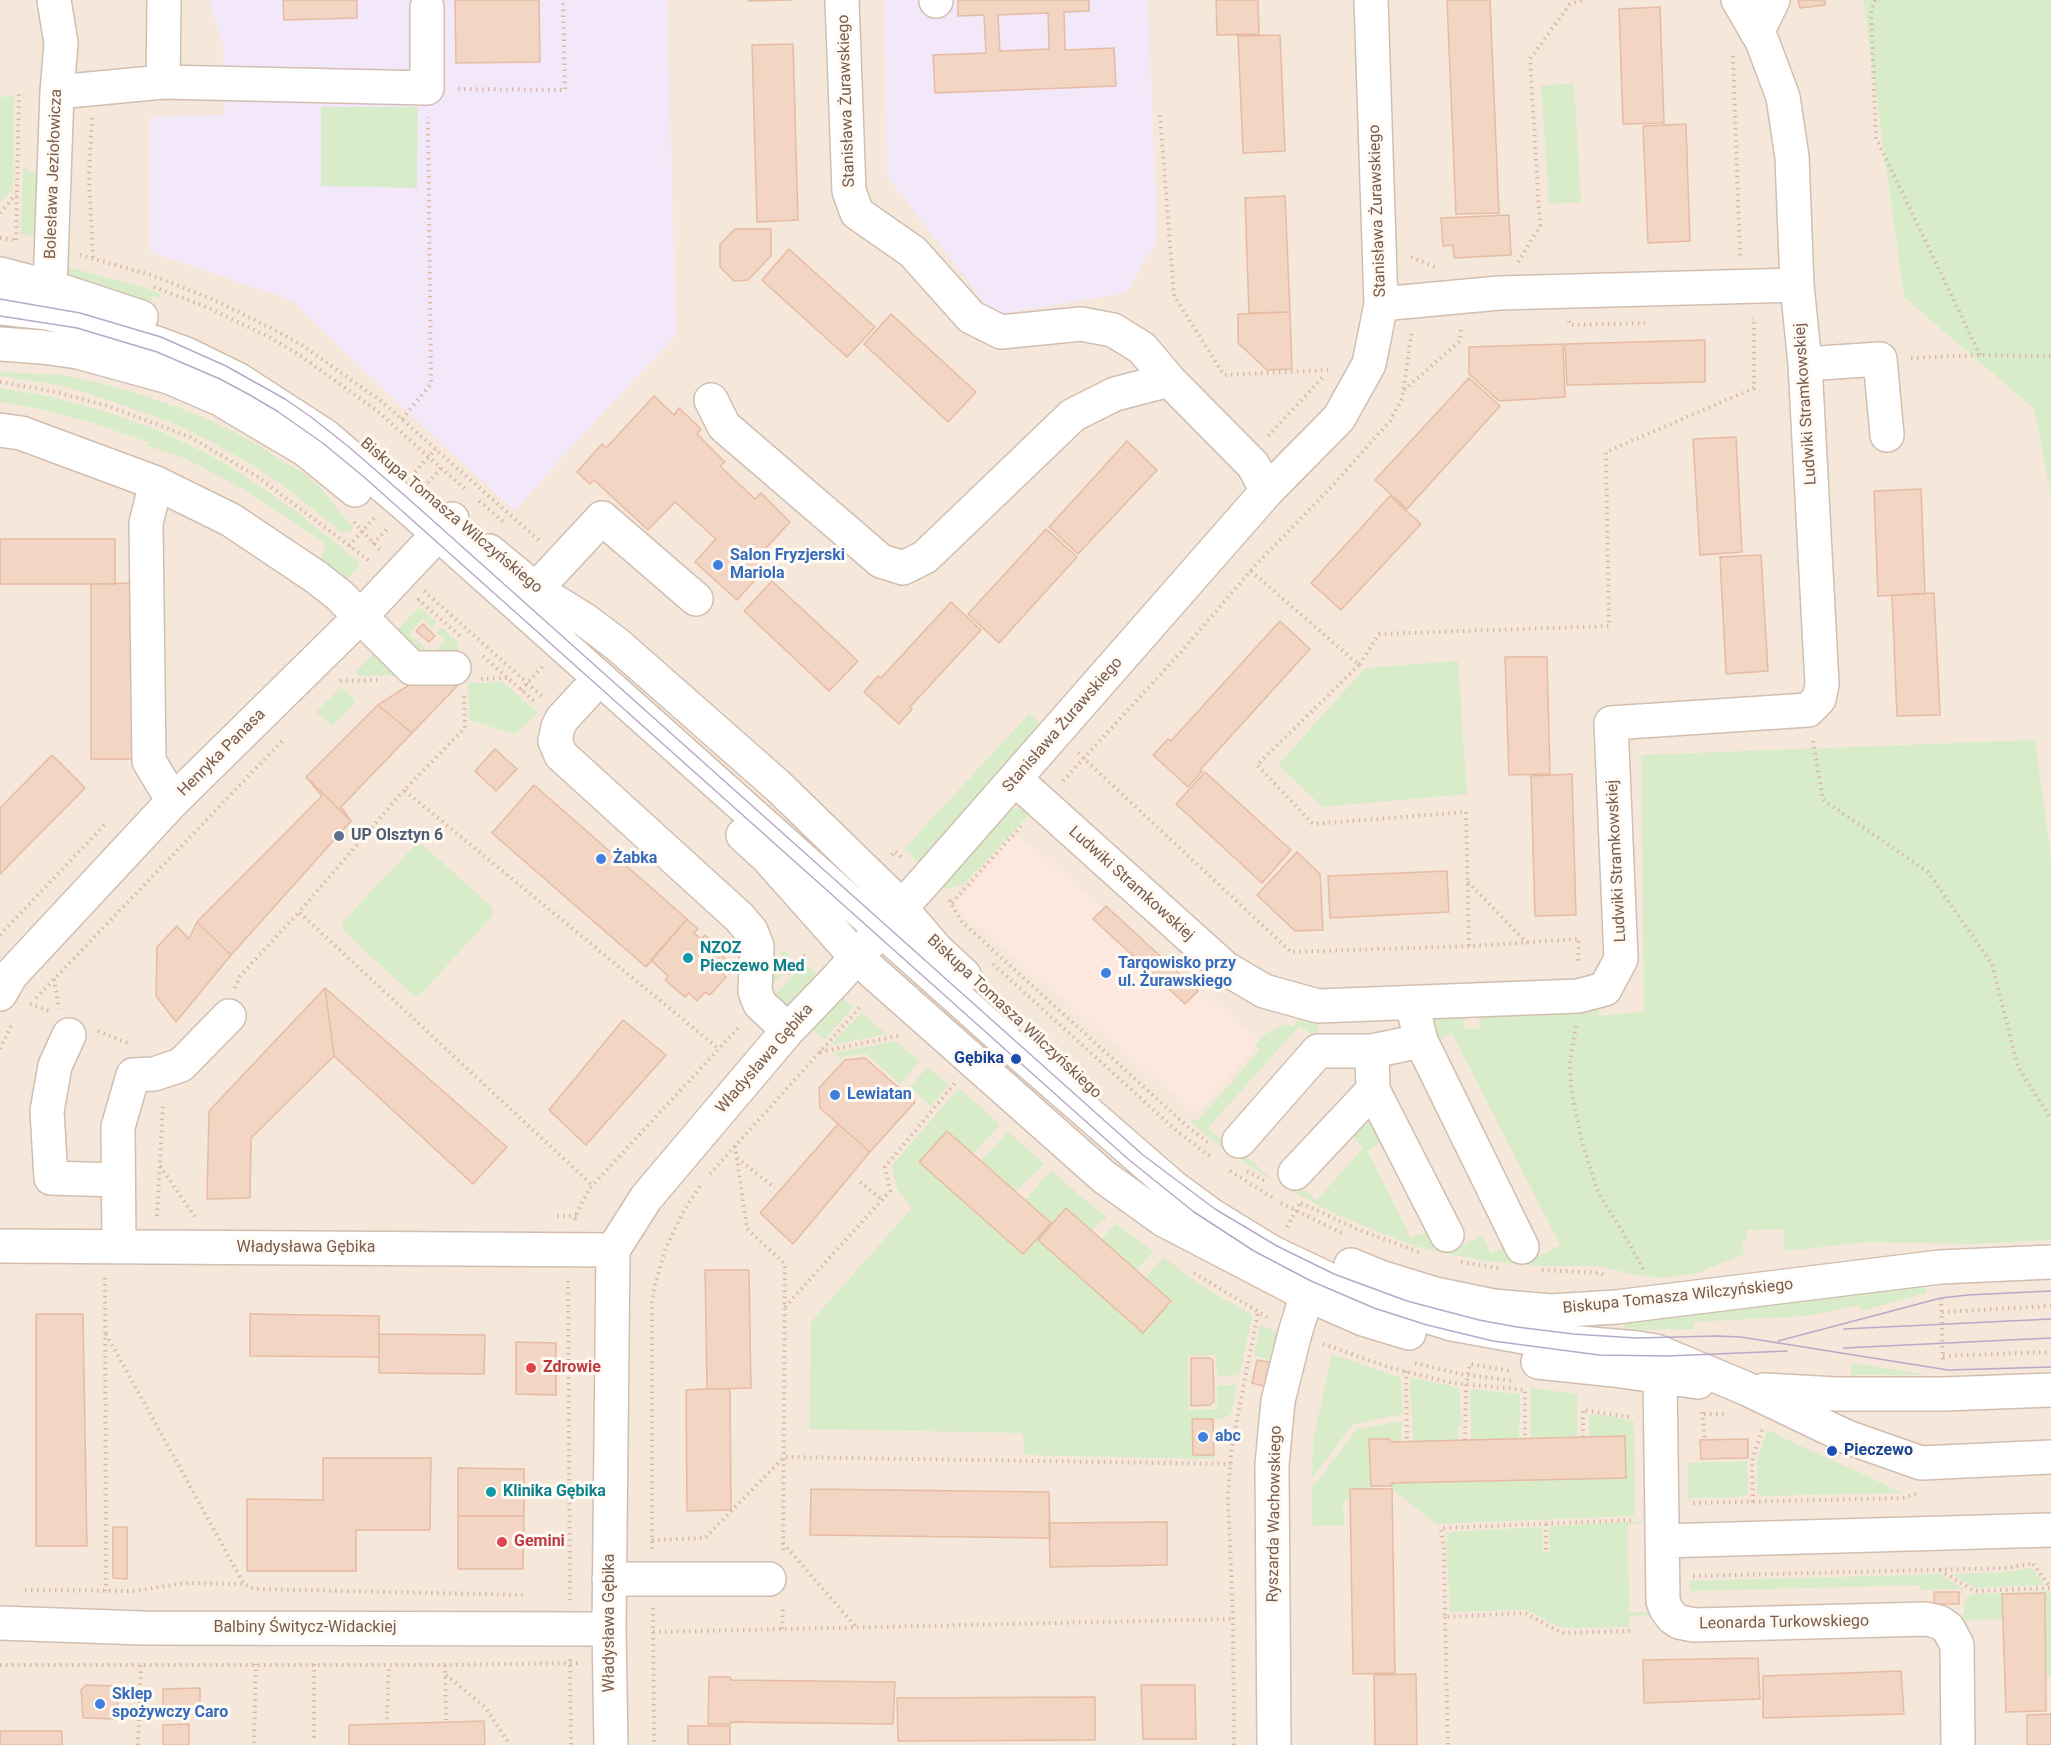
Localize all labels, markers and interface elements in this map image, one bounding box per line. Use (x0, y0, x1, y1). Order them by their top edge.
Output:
street label: Stanisława Żurawskiego (834, 14, 860, 188)
street label: Bolesława Jeziołowicza (41, 89, 67, 259)
street label: Stanisława Żurawskiego (1365, 124, 1391, 298)
street label: Ludwiki Stramkowskiej (1791, 322, 1821, 486)
street label: Biskupa Tomasza Wilczyńskiego (356, 434, 546, 598)
place label: Salon Fryzjerski Mariola (730, 546, 845, 584)
marker: Salon Fryzjerski Mariola (711, 558, 725, 572)
street label: Stanisława Żurawskiego (999, 653, 1127, 797)
street label: Henryka Panasa (174, 705, 270, 801)
street label: Ludwiki Stramkowskiej (1603, 779, 1631, 943)
street label: Ludwiki Stramkowskiej (1064, 823, 1198, 945)
place label: UP Olsztyn 6 (351, 826, 443, 846)
marker: UP Olsztyn 6 (332, 829, 346, 843)
place label: Żabka (613, 849, 657, 869)
marker: Żabka (594, 852, 608, 866)
street label: Biskupa Tomasza Wilczyńskiego (923, 931, 1105, 1103)
place label: NZOZ Pieczewo Med (700, 939, 805, 977)
marker: NZOZ Pieczewo Med (681, 951, 695, 965)
place label: Targowisko przy ul. Żurawskiego (1118, 954, 1236, 992)
marker: Targowisko przy ul. Żurawskiego (1099, 966, 1113, 980)
street label: Władysława Gębika (712, 1000, 818, 1118)
place label: Gębika (954, 1049, 1004, 1069)
marker: Gębika (1009, 1052, 1023, 1066)
place label: Lewiatan (847, 1085, 912, 1105)
marker: Lewiatan (828, 1088, 842, 1102)
street label: Władysława Gębika (237, 1238, 375, 1258)
street label: Biskupa Tomasza Wilczyńskiego (1562, 1275, 1794, 1319)
place label: Zdrowie (543, 1358, 601, 1378)
marker: Zdrowie (524, 1361, 538, 1375)
street label: Ryszarda Wachowskiego (1264, 1425, 1286, 1603)
place label: abc (1215, 1427, 1241, 1447)
marker: abc (1196, 1430, 1210, 1444)
place label: Pieczewo (1844, 1441, 1913, 1461)
marker: Pieczewo (1825, 1444, 1839, 1458)
place label: Klinika Gębika (503, 1482, 606, 1502)
marker: Klinika Gębika (484, 1485, 498, 1499)
place label: Gemini (514, 1532, 565, 1552)
marker: Gemini (495, 1535, 509, 1549)
street label: Władysława Gębika (600, 1554, 620, 1692)
street label: Leonarda Turkowskiego (1699, 1612, 1869, 1634)
street label: Balbiny Świtycz-Widackiej (213, 1618, 397, 1638)
place label: Sklep spożywczy Caro (112, 1685, 228, 1723)
marker: Sklep spożywczy Caro (93, 1697, 107, 1711)

